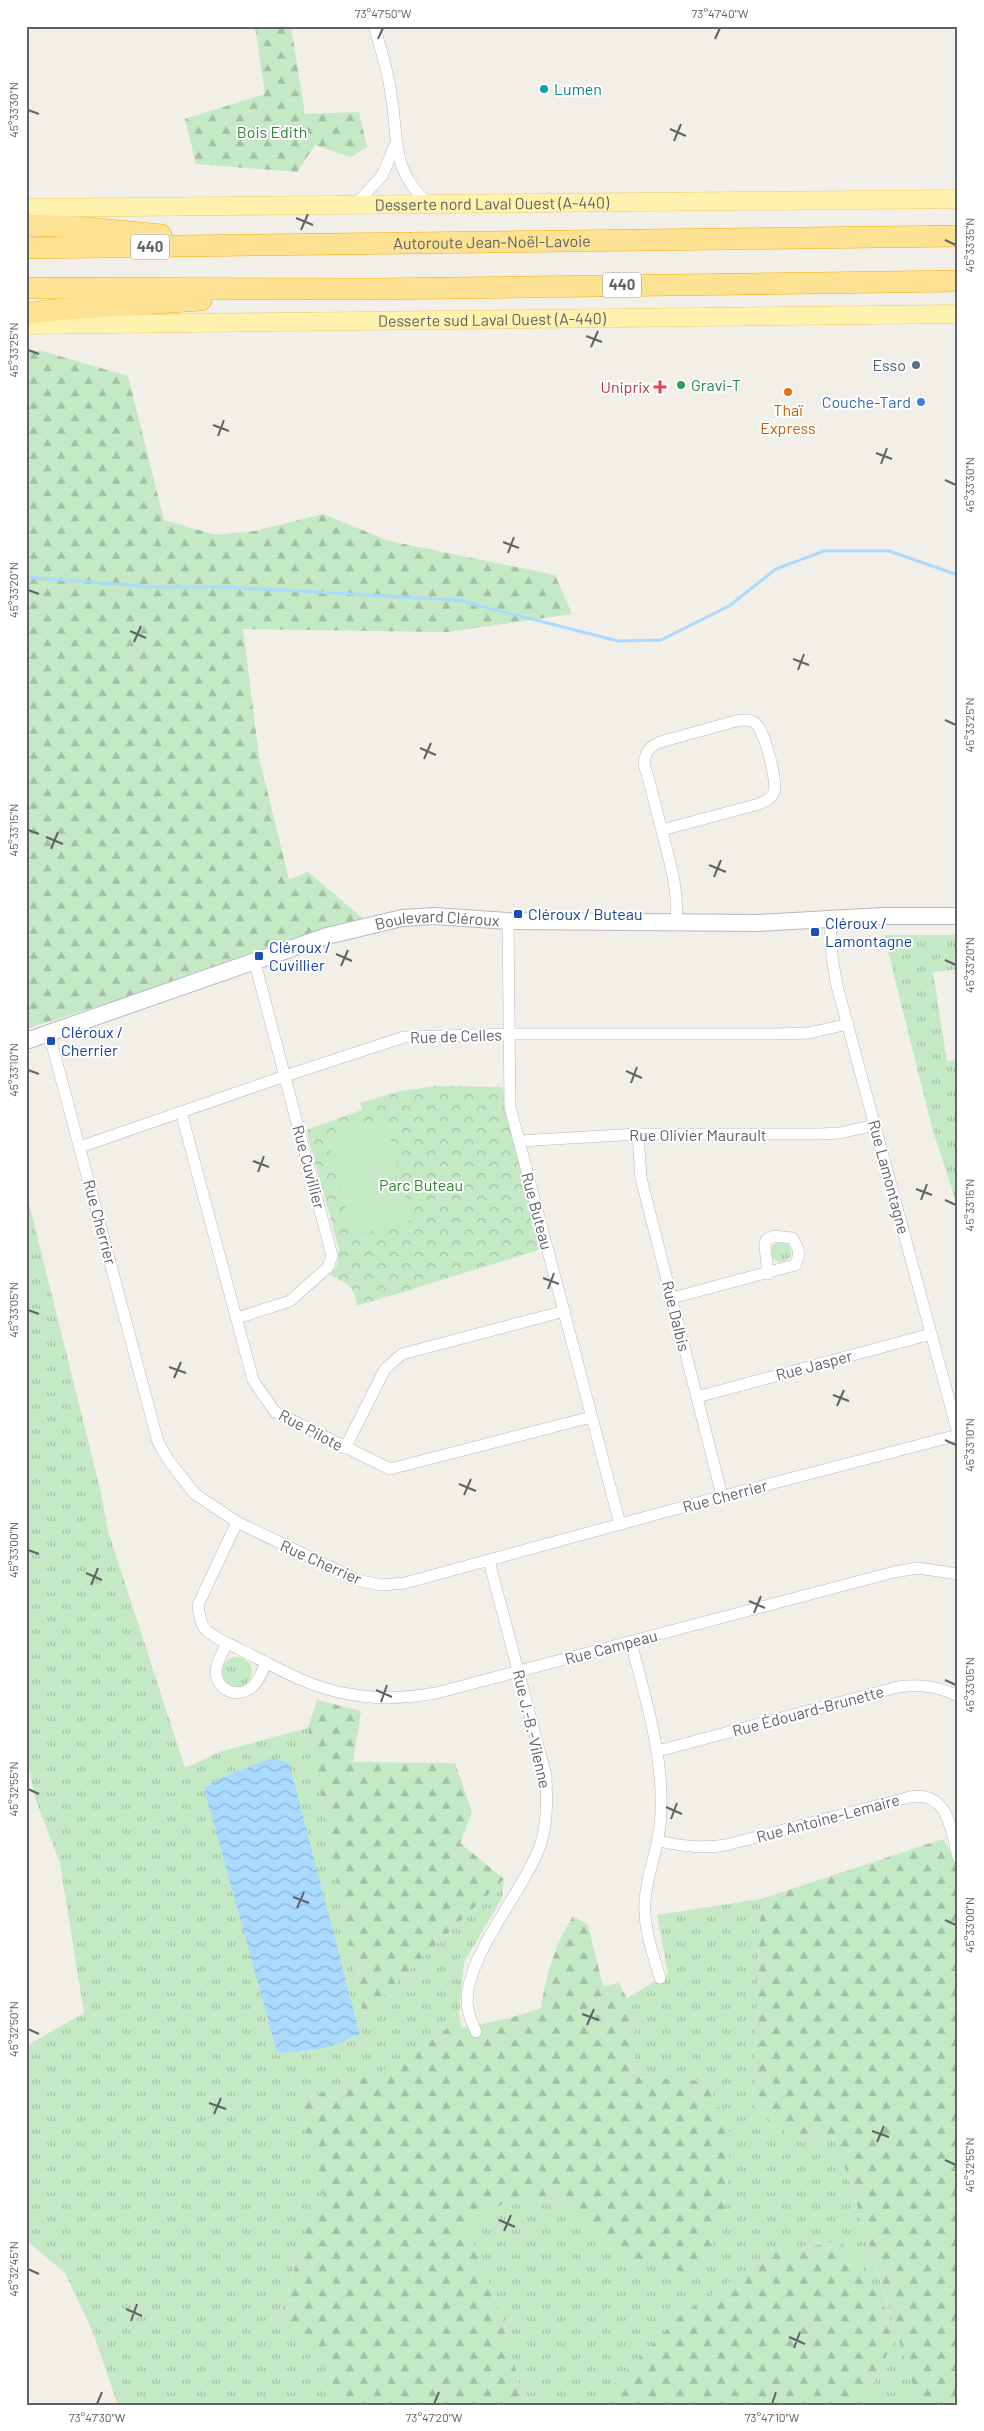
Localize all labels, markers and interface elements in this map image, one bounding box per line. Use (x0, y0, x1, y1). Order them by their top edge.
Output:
text: 73°47'50"W (355, 6, 412, 20)
text: 73°47'40"W (692, 6, 749, 20)
place label: Lumen (554, 79, 602, 98)
text: 45°33'30"N (6, 82, 20, 138)
marker: Lumen (538, 83, 550, 95)
park label: Bois Edith (237, 122, 307, 141)
street label: Desserte nord Laval Ouest (A-440) (375, 192, 610, 214)
text: 45°33'35"N (962, 218, 976, 272)
street label: Autoroute Jean-Noël-Lavoie (393, 231, 591, 252)
road number: 440 (131, 234, 169, 260)
road number: 440 (603, 272, 641, 298)
street label: Desserte sud Laval Ouest (A-440) (378, 308, 607, 330)
text: 45°33'25"N (6, 322, 20, 378)
place label: Esso (872, 355, 906, 374)
marker: Esso (910, 359, 922, 371)
place label: Gravi-T (691, 375, 741, 394)
place label: Uniprix (601, 377, 650, 396)
marker: Gravi-T (675, 379, 687, 391)
marker: Uniprix (654, 381, 666, 393)
marker: Thaï Express (782, 386, 794, 398)
place label: Couche-Tard (822, 392, 911, 411)
marker: Couche-Tard (915, 396, 927, 408)
place label: Thaï Express (760, 400, 816, 437)
text: 45°33'30"N (962, 457, 976, 513)
text: 45°33'20"N (6, 562, 20, 618)
text: 45°33'25"N (962, 697, 976, 753)
text: 45°33'15"N (6, 804, 20, 856)
place label: Cléroux / Buteau (528, 904, 643, 923)
street label: Boulevard Cléroux (373, 906, 501, 933)
marker: Cléroux / Buteau (512, 908, 524, 920)
place label: Cléroux / Lamontagne (825, 913, 912, 950)
marker: Cléroux / Lamontagne (809, 926, 821, 938)
place label: Cléroux / Cuvillier (269, 937, 331, 974)
text: 45°33'20"N (962, 937, 976, 993)
marker: Cléroux / Cuvillier (253, 950, 265, 962)
place label: Cléroux / Cherrier (61, 1022, 123, 1059)
street label: Rue de Celles (410, 1024, 502, 1047)
marker: Cléroux / Cherrier (45, 1035, 57, 1047)
text: 45°33'10"N (6, 1043, 20, 1097)
street label: Rue Lamontagne (865, 1118, 914, 1236)
street label: Rue Cuvillier (289, 1123, 330, 1211)
street label: Rue Olivier Maurault (629, 1125, 767, 1144)
street label: Rue Buteau (518, 1170, 557, 1252)
park label: Parc Buteau (379, 1175, 463, 1194)
street label: Rue Cherrier (80, 1177, 121, 1266)
text: 45°33'15"N (962, 1179, 976, 1231)
street label: Rue Dalbis (659, 1279, 694, 1353)
text: 45°33'05"N (6, 1282, 20, 1338)
street label: Rue Jasper (774, 1345, 854, 1384)
street label: Rue Pilote (276, 1405, 347, 1454)
text: 45°33'10"N (962, 1418, 976, 1472)
street label: Rue Cherrier (680, 1475, 769, 1516)
text: 45°33'00"N (6, 1522, 20, 1578)
street label: Rue Cherrier (278, 1535, 365, 1588)
street label: Rue Campeau (563, 1625, 659, 1668)
text: 45°33'05"N (962, 1657, 976, 1713)
street label: Rue J.-B.-Vilenne (510, 1668, 555, 1790)
street label: Rue Édouard-Brunette (730, 1681, 886, 1740)
text: 45°32'55"N (6, 1761, 20, 1817)
street label: Rue Antoine-Lemaire (754, 1789, 902, 1846)
text: 45°33'00"N (962, 1897, 976, 1953)
text: 45°32'50"N (6, 2001, 20, 2057)
text: 45°32'55"N (962, 2137, 976, 2193)
text: 45°32'45"N (6, 2241, 20, 2297)
text: 73°47'30"W (69, 2410, 126, 2424)
text: 73°47'20"W (406, 2410, 463, 2424)
text: 73°47'10"W (745, 2410, 800, 2424)

